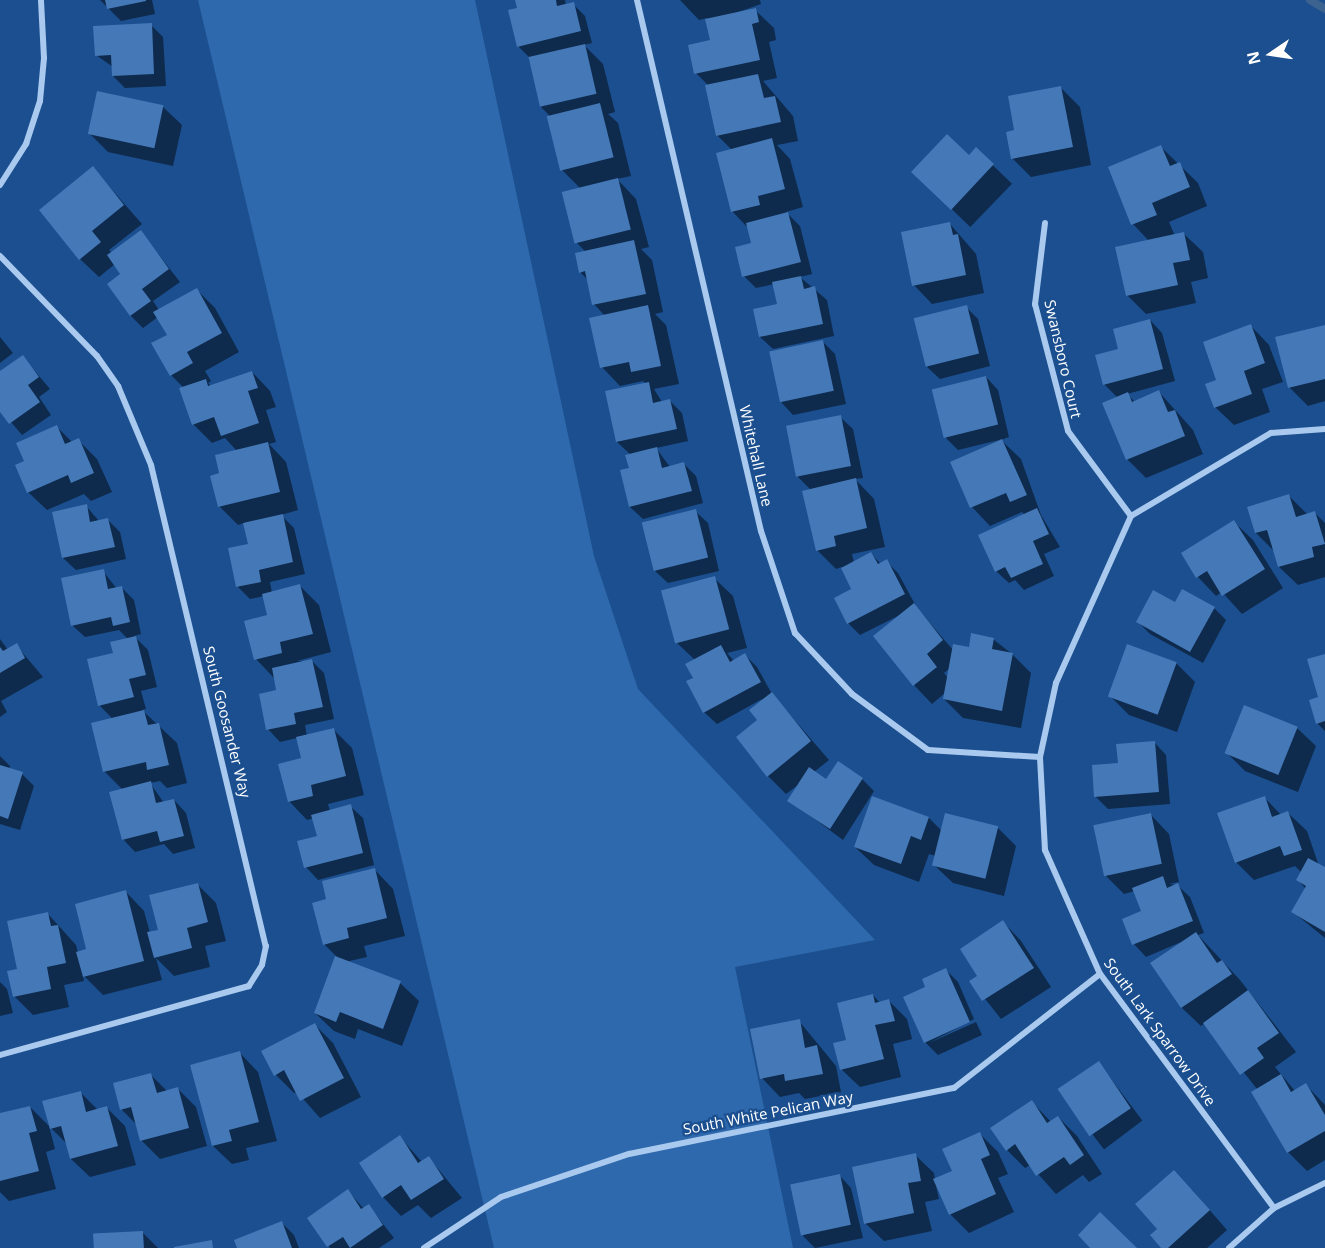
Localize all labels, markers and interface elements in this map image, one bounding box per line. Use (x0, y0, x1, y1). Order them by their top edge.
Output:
north arrow (1241, 24, 1301, 84)
text: N (1241, 49, 1266, 67)
street label: Swansboro Court (1041, 298, 1085, 420)
street label: Whitehall Lane (736, 404, 776, 508)
street label: South Goosander Way (199, 644, 255, 800)
street label: South Lark Sparrow Drive (1100, 955, 1220, 1109)
street label: South White Pelican Way (682, 1088, 854, 1138)

